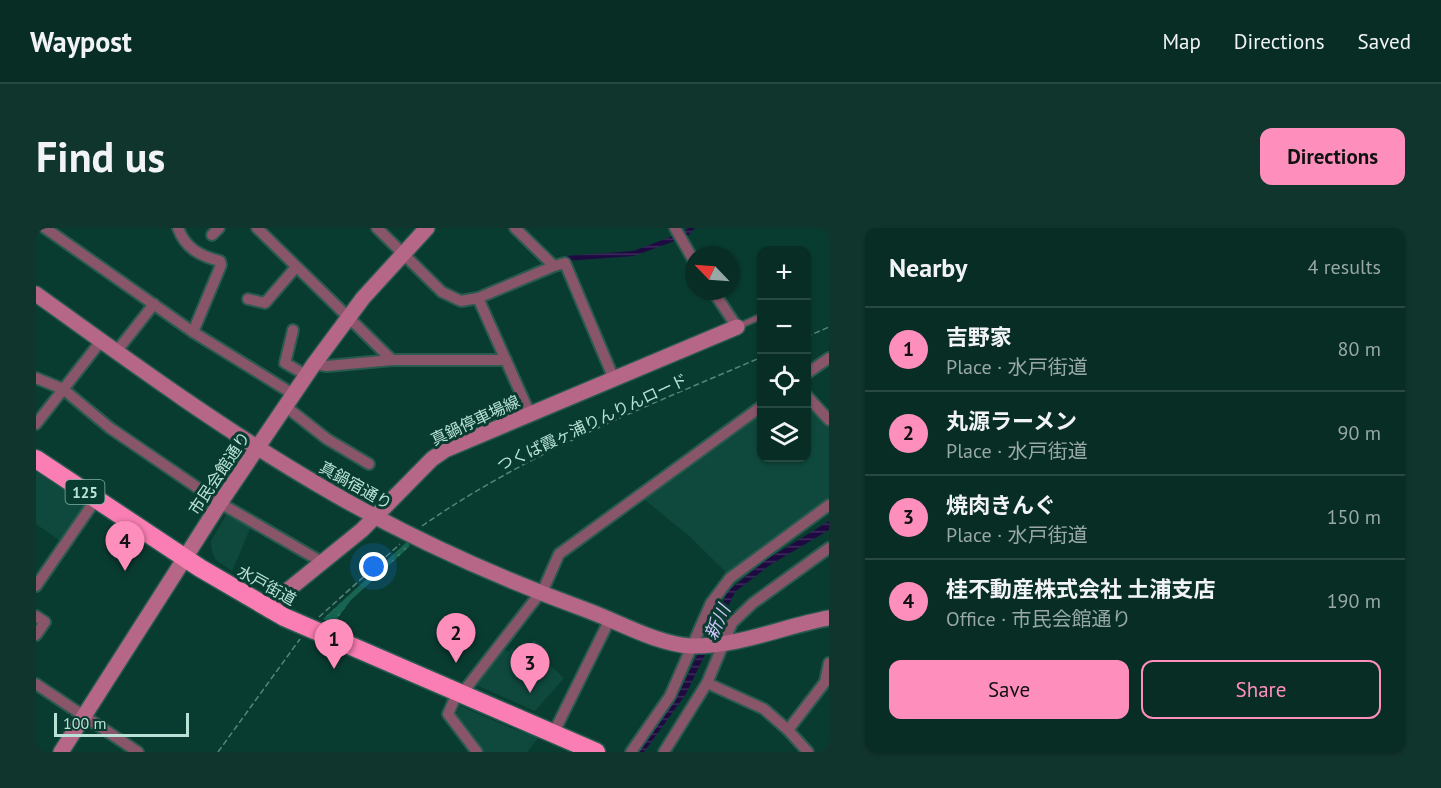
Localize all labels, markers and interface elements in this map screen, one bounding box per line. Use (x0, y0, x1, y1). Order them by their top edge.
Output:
text: Waypost (30, 23, 132, 60)
text: Map (1162, 28, 1201, 55)
text: Directions (1234, 28, 1325, 55)
text: Saved (1358, 28, 1411, 55)
button: Directions (1260, 128, 1405, 185)
text: Find us (36, 129, 165, 184)
north arrow (685, 246, 739, 300)
map controls (757, 246, 811, 462)
button: + (757, 246, 811, 300)
text: Nearby (889, 251, 967, 284)
text: 4 results (1308, 254, 1381, 280)
button: − (757, 300, 811, 354)
text: 吉野家 (946, 323, 1012, 351)
text: 1 (903, 336, 914, 362)
text: 80 m (1338, 336, 1381, 362)
button: locate (757, 354, 811, 408)
text: Place · 水戸街道 (946, 354, 1088, 380)
street label: つくば霞ヶ浦りんりんロード (494, 369, 690, 475)
street label: 真鍋停車場線 (427, 391, 523, 449)
text: 丸源ラーメン (946, 407, 1077, 435)
button: layers (757, 408, 811, 462)
text: 2 (903, 420, 914, 446)
text: 90 m (1338, 420, 1381, 446)
street label: 市民会館通り (184, 428, 254, 518)
text: Place · 水戸街道 (946, 438, 1088, 464)
street label: 真鍋宿通り (316, 457, 396, 513)
road number: 125 (65, 480, 104, 504)
text: 焼肉きんぐ (946, 491, 1056, 519)
text: 3 (903, 504, 914, 530)
text: 150 m (1327, 504, 1381, 530)
pin: 4 (106, 522, 145, 571)
text: Place · 水戸街道 (946, 522, 1088, 548)
your location (359, 552, 388, 581)
street label: 水戸街道 (234, 561, 300, 609)
text: 桂不動産株式会社 土浦支店 (946, 575, 1216, 603)
text: 4 (903, 588, 914, 614)
text: 190 m (1327, 588, 1381, 614)
water label: 新川 (699, 599, 736, 643)
text: Office · 市民会館通り (946, 606, 1132, 632)
pin: 2 (436, 614, 476, 663)
pin: 1 (314, 620, 354, 669)
pin: 3 (510, 644, 550, 693)
button: Save (889, 660, 1129, 719)
button: Share (1141, 660, 1381, 719)
scale bar (54, 710, 189, 738)
text: 100 m (63, 713, 106, 733)

